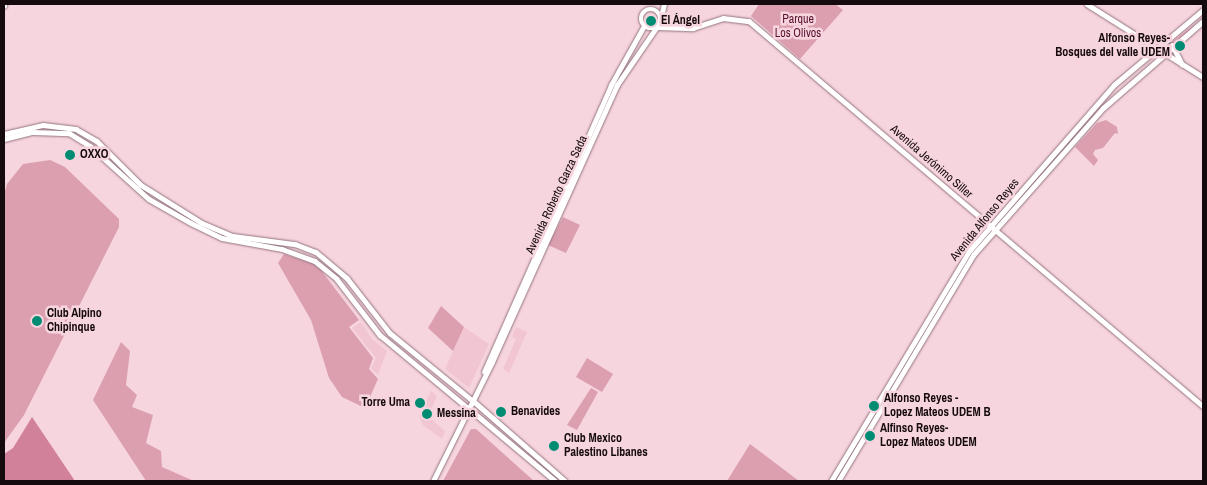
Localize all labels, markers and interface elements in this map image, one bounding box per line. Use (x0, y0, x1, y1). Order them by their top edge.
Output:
park label: Parque Los Olivos (775, 13, 821, 41)
place label: El Ángel (661, 14, 700, 28)
marker: El Ángel (645, 15, 657, 27)
place label: Alfonso Reyes- Bosques del valle UDEM (1055, 32, 1170, 60)
marker: Alfonso Reyes- Bosques del valle UDEM (1174, 40, 1186, 52)
street label: Avenida Jerónimo Siller (887, 122, 975, 202)
street label: Avenida Roberto Garza Sada (523, 134, 591, 256)
place label: OXXO (80, 148, 108, 162)
marker: OXXO (64, 149, 76, 161)
street label: Avenida Alfonso Reyes (947, 176, 1023, 264)
place label: Club Alpino Chipinque (47, 307, 102, 335)
marker: Club Alpino Chipinque (31, 315, 43, 327)
place label: Alfonso Reyes - Lopez Mateos UDEM B (884, 392, 991, 420)
place label: Torre Uma (362, 396, 410, 410)
marker: Torre Uma (414, 397, 426, 409)
marker: Alfonso Reyes - Lopez Mateos UDEM B (868, 400, 880, 412)
place label: Benavides (511, 405, 560, 419)
marker: Benavides (495, 406, 507, 418)
place label: Messina (437, 407, 476, 421)
marker: Messina (421, 408, 433, 420)
place label: Alfinso Reyes- Lopez Mateos UDEM (880, 422, 977, 450)
marker: Alfinso Reyes- Lopez Mateos UDEM (864, 430, 876, 442)
place label: Club Mexico Palestino Libanes (564, 432, 648, 460)
marker: Club Mexico Palestino Libanes (548, 440, 560, 452)

